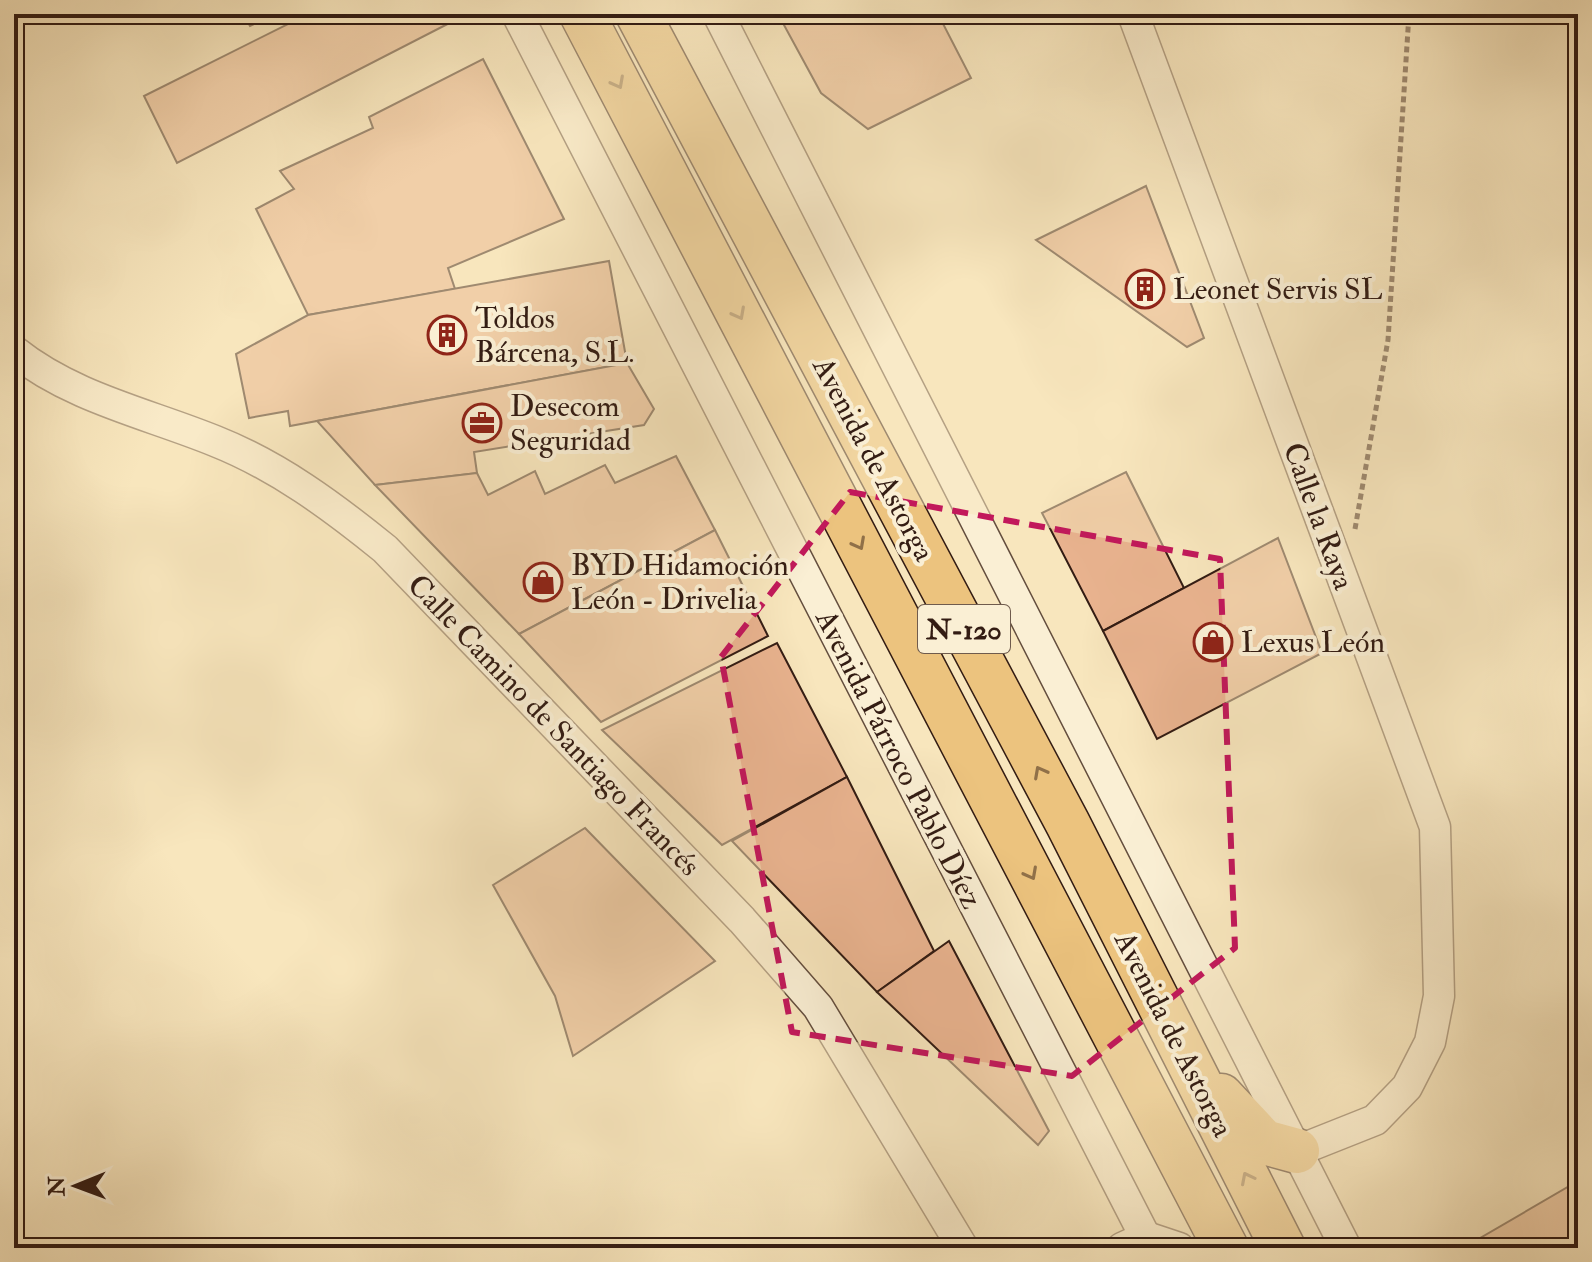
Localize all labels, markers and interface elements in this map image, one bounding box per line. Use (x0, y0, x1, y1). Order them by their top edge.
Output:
one-way arrow (609, 75, 624, 90)
building icon: Leonet Servis SL (1124, 268, 1166, 310)
place label: Leonet Servis SL (1173, 271, 1383, 308)
place label: Toldos Bárcena, S.L. (475, 300, 634, 371)
one-way arrow (729, 305, 744, 320)
building icon: Toldos Bárcena, S.L. (426, 314, 468, 356)
street label: Avenida de Astorga (804, 350, 943, 568)
place label: Desecom Seguridad (510, 388, 631, 459)
office icon: Desecom Seguridad (461, 402, 503, 444)
street label: Calle la Raya (1275, 438, 1362, 595)
one-way arrow (849, 536, 865, 551)
place label: BYD Hidamoción León - Drivelia (571, 547, 789, 618)
shop icon: BYD Hidamoción León - Drivelia (522, 561, 564, 603)
street label: Calle Camino de Santiago Francés (400, 567, 708, 884)
street label: Avenida Párroco Pablo Díez (807, 603, 990, 915)
road number: N-120 (918, 605, 1010, 653)
shop icon: Lexus León (1192, 621, 1234, 663)
place label: Lexus León (1241, 624, 1385, 661)
one-way arrow (1035, 766, 1050, 780)
one-way arrow (1022, 865, 1037, 880)
street label: Avenida de Astorga (1105, 924, 1242, 1144)
north arrow (36, 1146, 116, 1226)
one-way arrow (1242, 1172, 1257, 1187)
text: N (43, 1176, 71, 1197)

